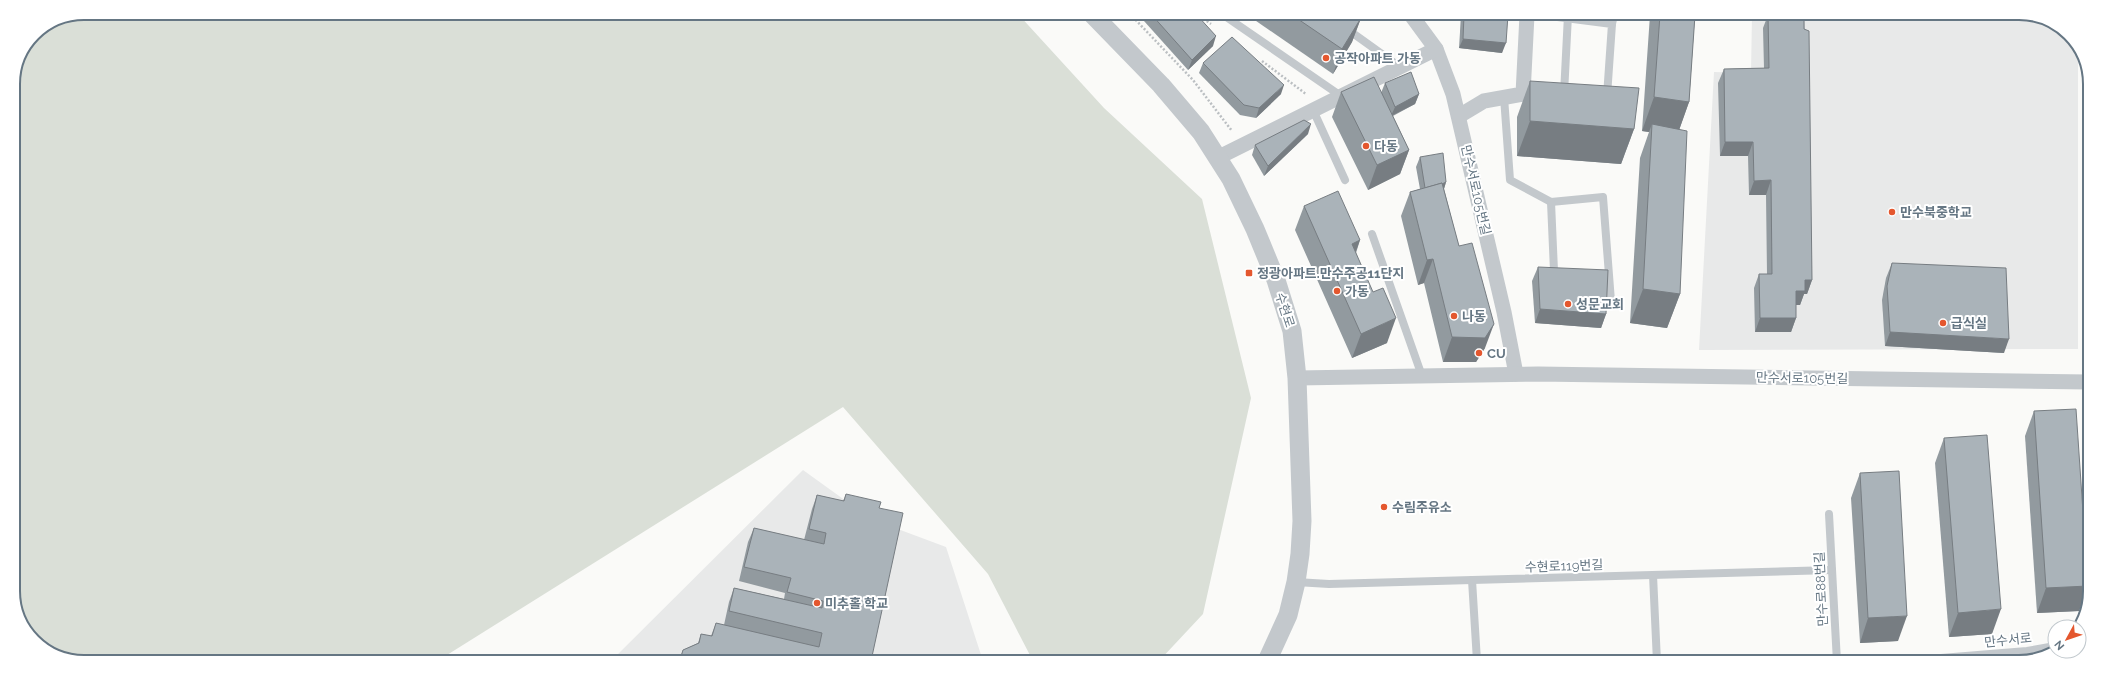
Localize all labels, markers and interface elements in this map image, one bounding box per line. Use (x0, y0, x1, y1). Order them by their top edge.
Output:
place label: 공작아파트 가동 (1334, 51, 1421, 66)
marker: 공작아파트 가동 (1321, 53, 1331, 63)
place label: 다동 (1374, 139, 1398, 154)
marker: 다동 (1361, 141, 1371, 151)
street label: 만수서로105번길 (1458, 143, 1494, 237)
place label: 만수북중학교 (1900, 205, 1972, 220)
marker: 만수북중학교 (1887, 207, 1897, 217)
place label: 정광아파트.만수주공11단지 (1257, 266, 1404, 281)
marker: 정광아파트.만수주공11단지 (1244, 268, 1254, 278)
place label: 가동 (1345, 284, 1369, 299)
marker: 가동 (1332, 286, 1342, 296)
street label: 수현로 (1272, 291, 1298, 329)
place label: 성문교회 (1576, 297, 1624, 312)
marker: 성문교회 (1563, 299, 1573, 309)
place label: 나동 (1462, 309, 1486, 324)
marker: 나동 (1449, 311, 1459, 321)
place label: 급식실 (1951, 316, 1987, 331)
marker: 급식실 (1938, 318, 1948, 328)
place label: CU (1487, 346, 1506, 361)
marker: CU (1474, 348, 1484, 358)
street label: 만수서로105번길 (1756, 370, 1848, 386)
place label: 수림주유소 (1392, 500, 1452, 515)
marker: 수림주유소 (1379, 502, 1389, 512)
street label: 만수로88번길 (1812, 551, 1830, 627)
street label: 수현로119번길 (1524, 557, 1604, 575)
place label: 미추홀 학교 (825, 596, 888, 611)
marker: 미추홀 학교 (812, 598, 822, 608)
north arrow (2047, 619, 2087, 659)
street label: 만수서로 (1983, 630, 2033, 650)
text: N (2052, 638, 2067, 653)

